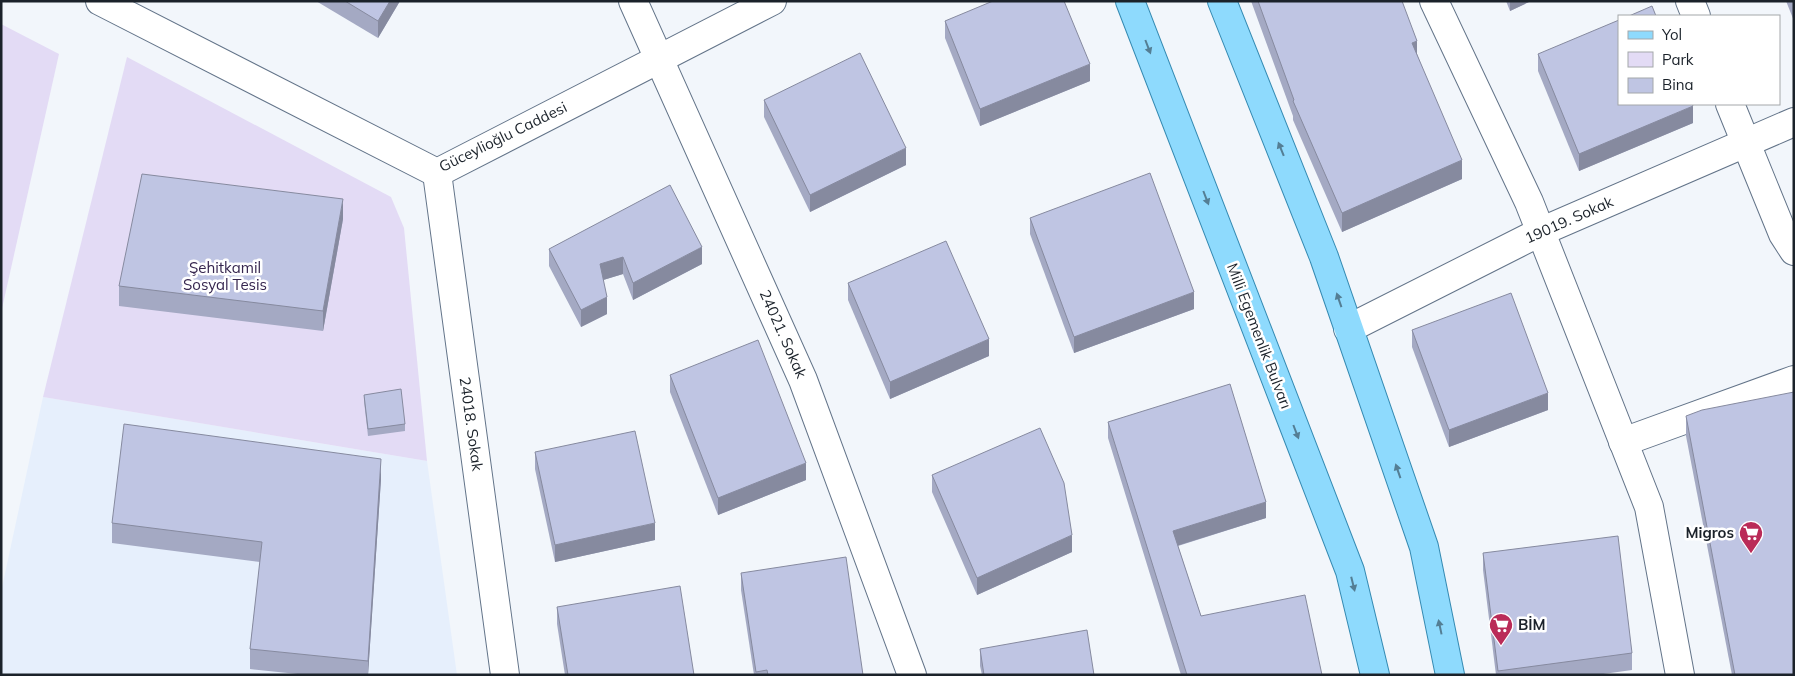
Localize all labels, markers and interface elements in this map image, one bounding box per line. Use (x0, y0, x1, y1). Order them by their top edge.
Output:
legend (1618, 15, 1780, 105)
text: Yol (1661, 25, 1682, 44)
one-way arrow (1144, 40, 1152, 54)
text: Park (1662, 50, 1694, 69)
text: Bina (1662, 75, 1694, 94)
street label: Güceylioğlu Caddesi (436, 97, 570, 176)
one-way arrow (1276, 142, 1284, 156)
one-way arrow (1203, 191, 1210, 206)
street label: 19019. Sokak (1522, 192, 1616, 247)
park label: Şehitkamil Sosyal Tesis (183, 258, 267, 294)
street label: Milli Egemenlik Bulvarı (1223, 260, 1296, 411)
street label: 24021. Sokak (756, 287, 811, 381)
one-way arrow (1335, 293, 1342, 308)
street label: 24018. Sokak (456, 376, 488, 472)
one-way arrow (1293, 424, 1300, 439)
one-way arrow (1393, 463, 1401, 478)
supermarket icon: Migros (1738, 520, 1764, 554)
place label: Migros (1686, 523, 1734, 542)
one-way arrow (1349, 576, 1357, 591)
supermarket icon: BİM (1488, 612, 1514, 646)
place label: BİM (1518, 615, 1546, 634)
one-way arrow (1436, 619, 1444, 635)

